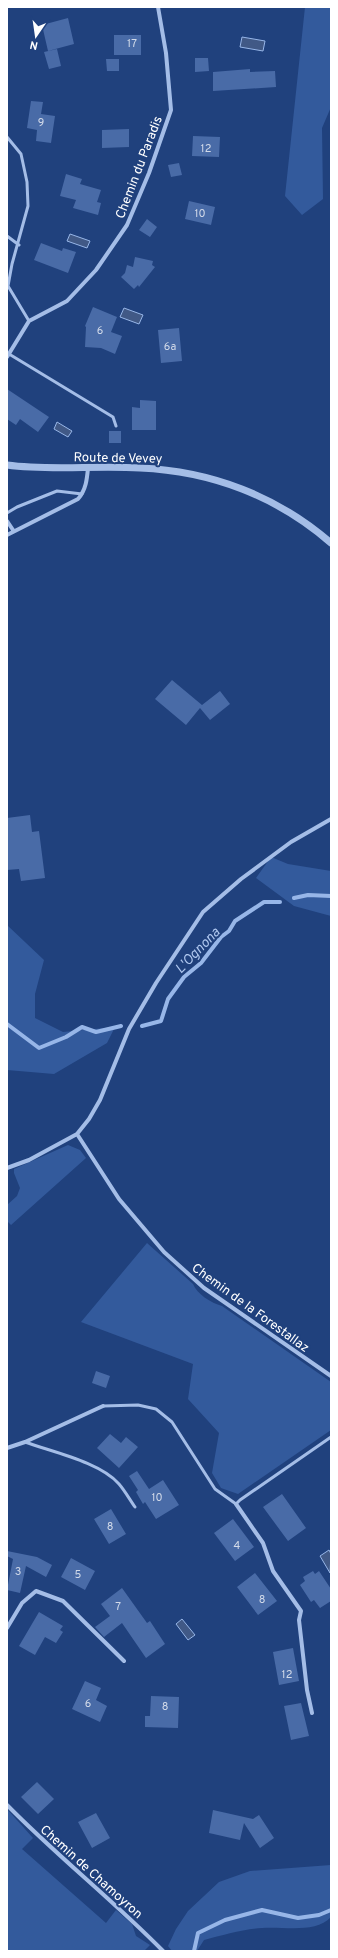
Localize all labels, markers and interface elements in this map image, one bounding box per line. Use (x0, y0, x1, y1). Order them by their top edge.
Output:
north arrow (16, 16, 56, 56)
text: N (29, 37, 39, 52)
house number: 17 (127, 37, 137, 51)
street label: Chemin du Paradis (113, 114, 167, 221)
house number: 9 (38, 116, 44, 130)
house number: 12 (201, 142, 211, 156)
house number: 10 (194, 207, 206, 221)
house number: 6 (97, 324, 103, 338)
house number: 6a (164, 340, 176, 354)
street label: Route de Vevey (73, 450, 163, 468)
water label: L'Ognona (172, 924, 225, 978)
street label: Chemin de la Forestallaz (188, 1261, 312, 1357)
house number: 10 (151, 1491, 163, 1505)
house number: 8 (107, 1520, 113, 1534)
house number: 4 (234, 1539, 241, 1553)
house number: 3 (15, 1565, 21, 1579)
house number: 5 (75, 1568, 82, 1582)
house number: 8 (259, 1593, 265, 1607)
house number: 7 (115, 1600, 121, 1614)
house number: 12 (282, 1668, 292, 1682)
house number: 6 (85, 1697, 91, 1711)
house number: 8 (162, 1700, 168, 1714)
street label: Chemin de Chamoyron (36, 1822, 145, 1923)

